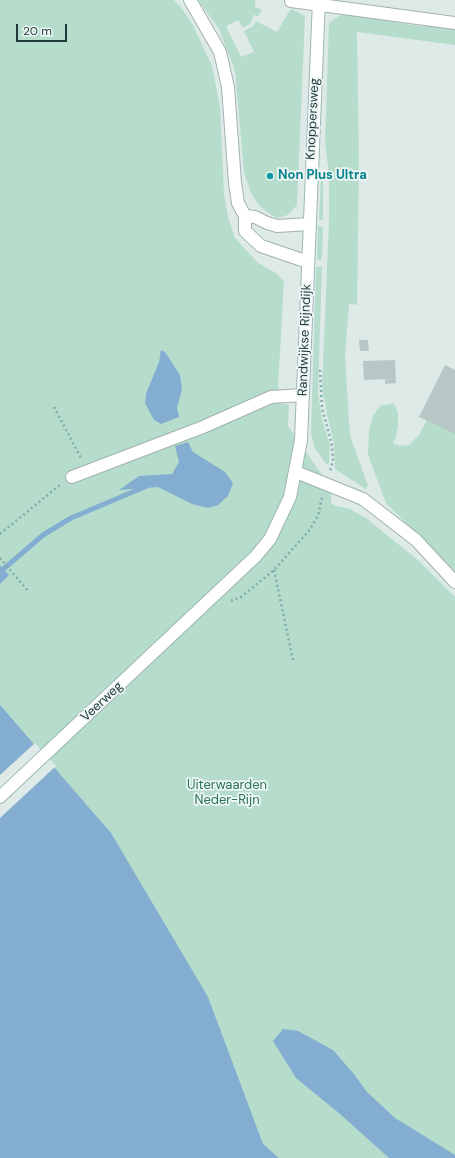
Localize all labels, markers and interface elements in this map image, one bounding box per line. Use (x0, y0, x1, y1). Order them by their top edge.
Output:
scale bar (18, 16, 69, 42)
text: 20 m (23, 23, 52, 39)
street label: Knoppersweg (303, 78, 323, 160)
place label: Non Plus Ultra (278, 168, 367, 184)
marker: Non Plus Ultra (265, 171, 275, 181)
street label: Randwijkse Rijndijk (295, 284, 315, 396)
street label: Veerweg (78, 679, 126, 725)
park label: Uiterwaarden Neder-Rijn (187, 778, 267, 809)

